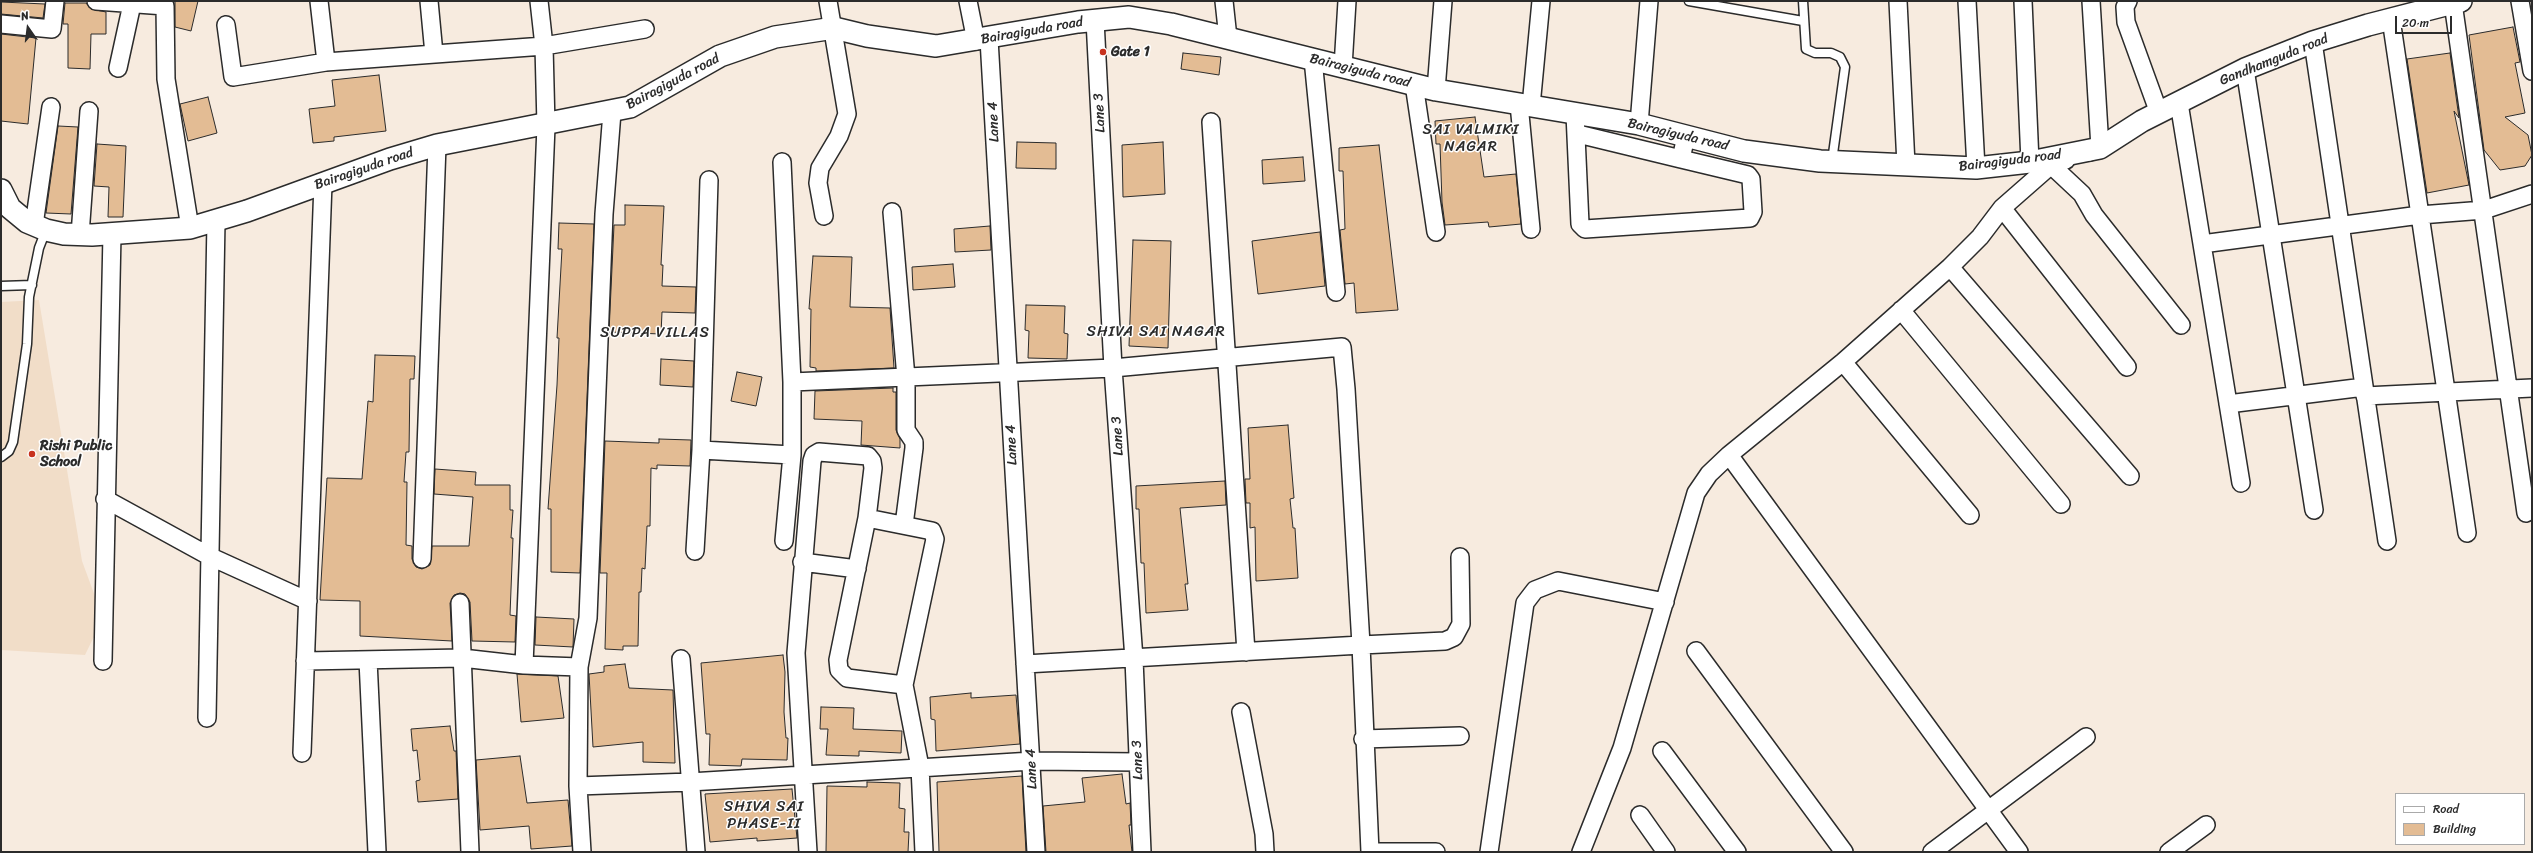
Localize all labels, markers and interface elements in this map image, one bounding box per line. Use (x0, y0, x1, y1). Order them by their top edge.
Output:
text: N (19, 6, 31, 26)
north arrow (8, 8, 48, 48)
scale bar (2397, 8, 2454, 34)
text: 20 m (2402, 12, 2429, 34)
street label: Bairagiguda road (980, 14, 1084, 48)
street label: Gandhamguda road (2217, 31, 2331, 89)
place label: Gate 1 (1111, 44, 1150, 60)
marker: Gate 1 (1098, 47, 1108, 57)
street label: Bairagiguda road (623, 50, 723, 114)
street label: Bairagiguda road (1308, 50, 1412, 92)
street label: Lane 3 (1091, 93, 1109, 133)
street label: Lane 4 (985, 101, 1003, 143)
street label: Bairagiguda road (1626, 115, 1730, 155)
district label: SAI VALMIKI NAGAR (1425, 121, 1517, 156)
street label: Bairagiguda road (312, 144, 416, 194)
street label: Bairagiguda road (1958, 146, 2062, 176)
district label: SHIVA SAI NAGAR (1086, 323, 1226, 341)
district label: SUPPA VILLAS (600, 324, 710, 342)
street label: Lane 3 (1108, 416, 1128, 456)
street label: Lane 4 (1003, 424, 1021, 466)
place label: Rishi Public School (40, 438, 112, 470)
marker: Rishi Public School (27, 449, 37, 459)
street label: Lane 3 (1129, 740, 1147, 780)
street label: Lane 4 (1023, 748, 1041, 790)
legend (2395, 793, 2525, 845)
district label: SHIVA SAI PHASE-II (723, 798, 805, 833)
text: Road (2433, 798, 2459, 820)
text: Building (2433, 818, 2476, 840)

